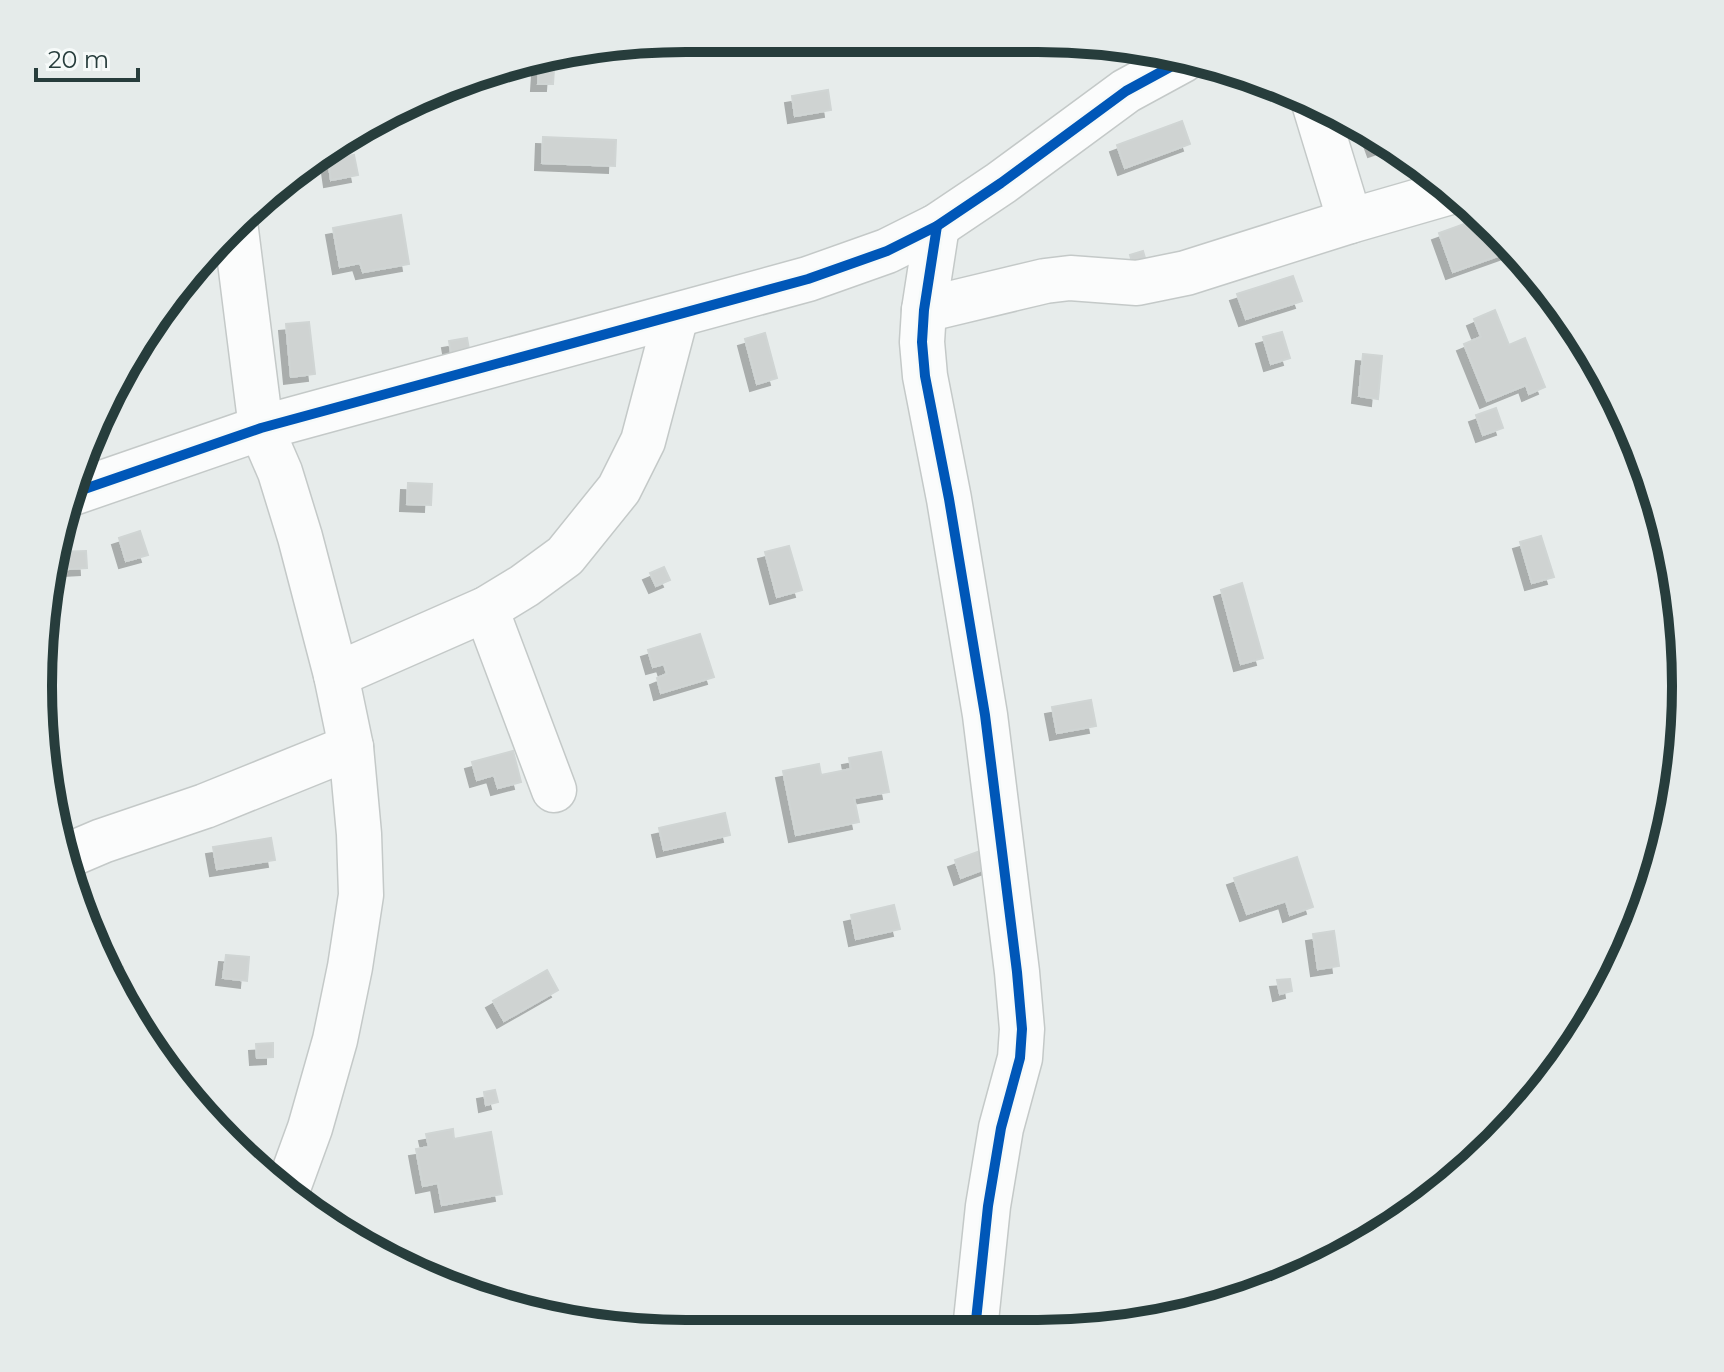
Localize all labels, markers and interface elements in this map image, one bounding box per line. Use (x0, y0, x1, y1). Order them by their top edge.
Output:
scale bar (36, 32, 138, 82)
text: 20 m (48, 45, 109, 74)

